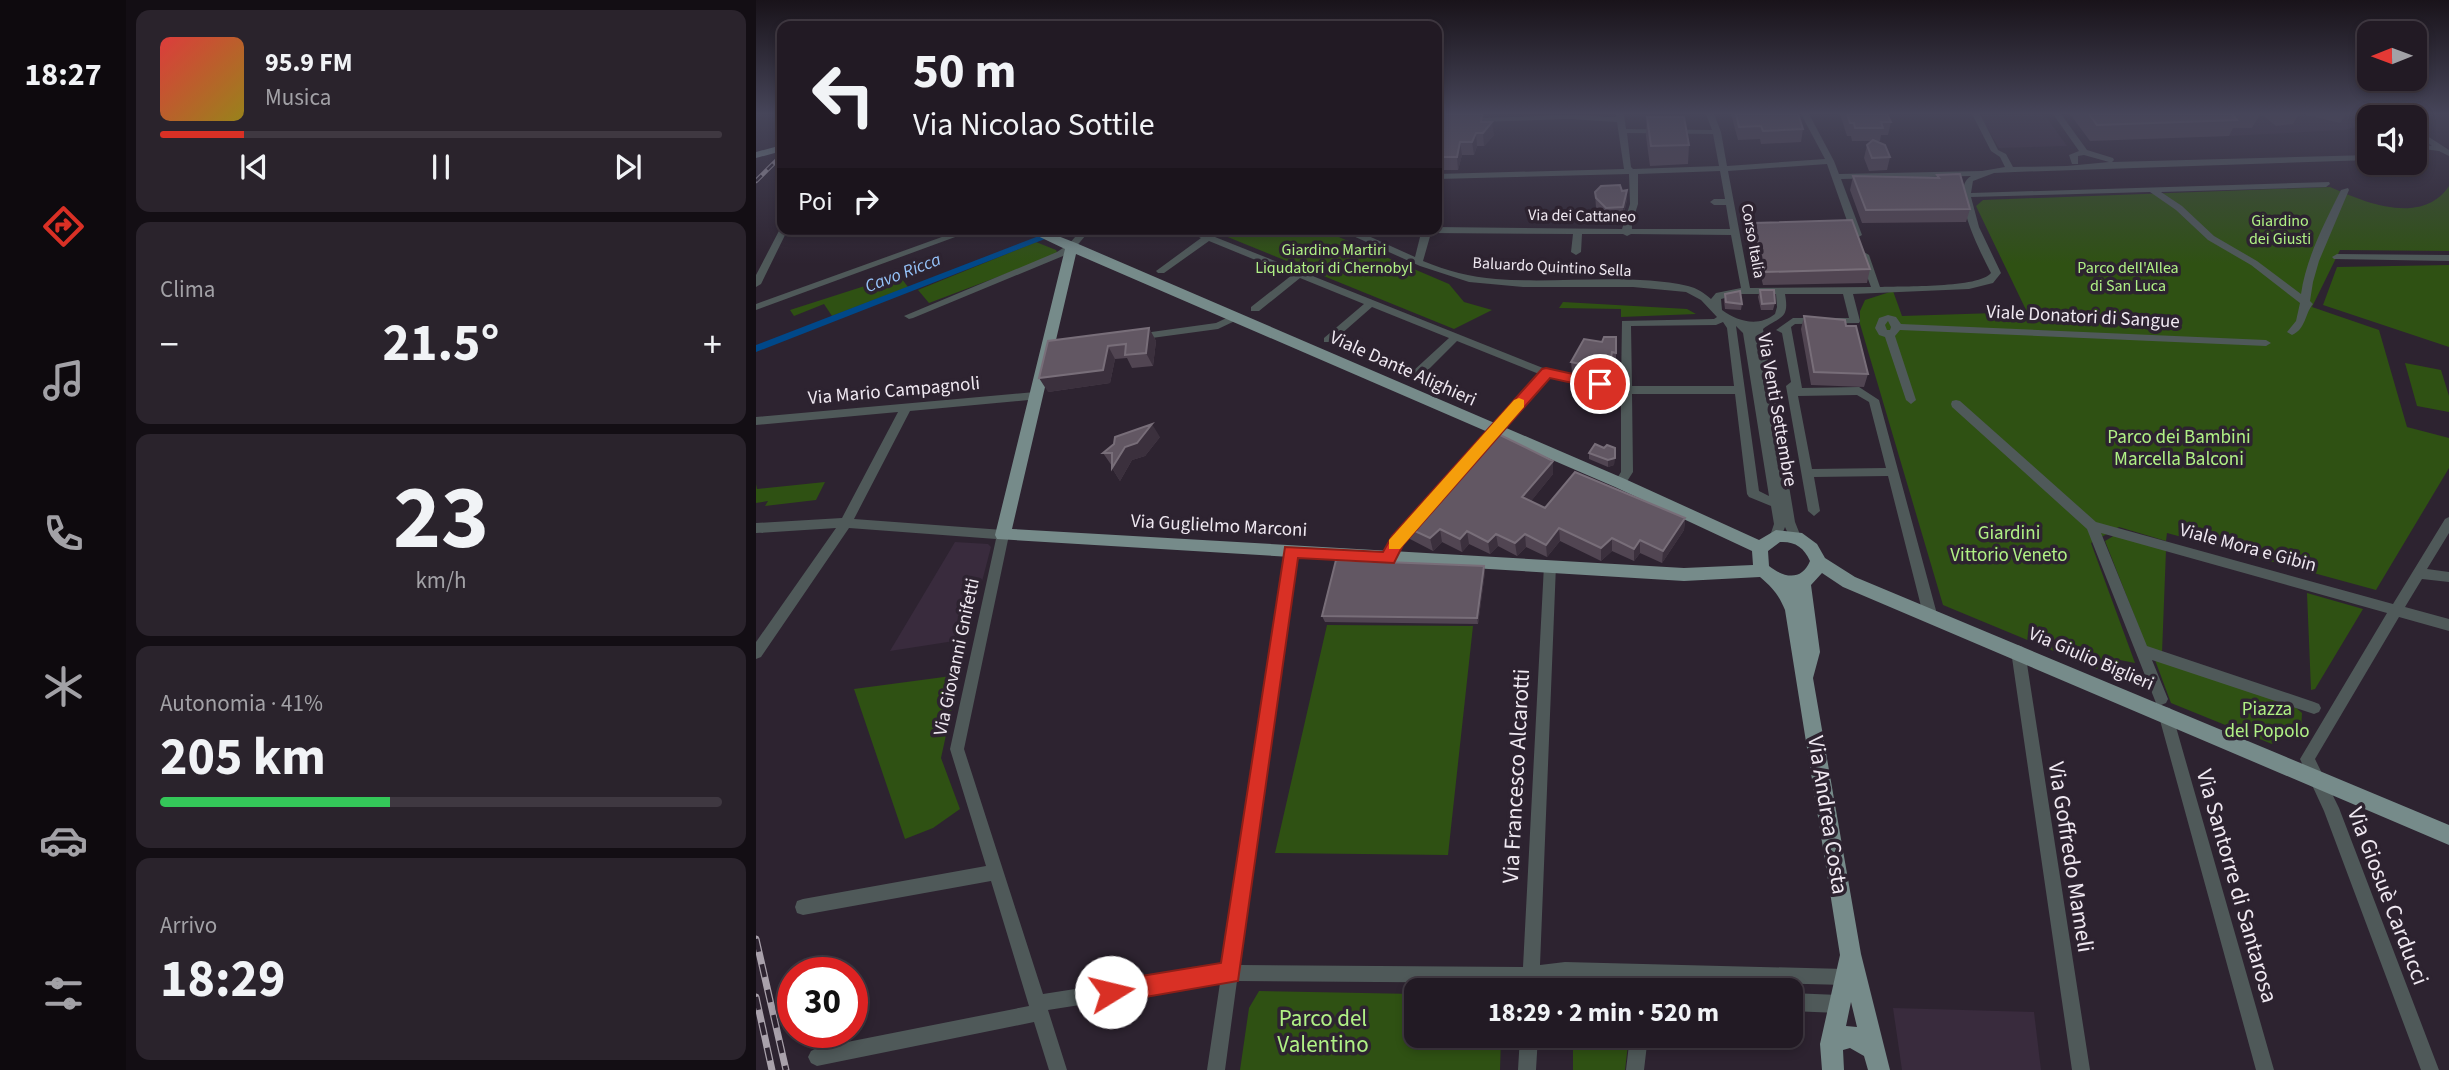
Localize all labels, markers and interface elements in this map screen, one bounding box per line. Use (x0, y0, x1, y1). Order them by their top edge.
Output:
north arrow (2357, 21, 2427, 91)
map controls (2357, 21, 2427, 175)
text: 50 m (913, 37, 1017, 107)
text: 95.9 FM (265, 44, 353, 81)
icon: left (798, 49, 889, 140)
text: 18:27 (24, 52, 102, 98)
text: Musica (265, 81, 331, 114)
text: Via Nicolao Sottile (913, 102, 1155, 148)
button: sound (2357, 105, 2427, 175)
icon: previous (235, 148, 273, 186)
icon: pause (422, 148, 460, 186)
icon: next (609, 148, 647, 186)
icon: right (847, 182, 885, 220)
text: Poi (798, 183, 833, 220)
icon: directions (39, 202, 88, 251)
street label: Corso Italia (1736, 202, 1770, 280)
street label: Via dei Cattaneo (1528, 204, 1636, 228)
park label: Giardino dei Giusti (2249, 210, 2311, 250)
park label: Giardino Martiri Liqudatori di Chernobyl (1255, 239, 1413, 279)
water label: Cavo Ricca (861, 247, 945, 299)
street label: Baluardo Quintino Sella (1472, 252, 1632, 282)
park label: Parco dell'Allea di San Luca (2077, 257, 2179, 297)
text: Clima (160, 273, 215, 306)
street label: Viale Donatori di Sangue (1986, 298, 2180, 336)
text: 21.5° (383, 307, 499, 381)
text: − (160, 318, 179, 372)
text: + (703, 318, 722, 372)
street label: Viale Dante Alighieri (1325, 324, 1481, 414)
street label: Via Venti Settembre (1750, 331, 1804, 489)
pin (1570, 354, 1630, 414)
icon: music (39, 356, 88, 405)
icon: arrive (1581, 365, 1619, 403)
street label: Via Mario Campagnoli (807, 370, 981, 412)
park label: Parco dei Bambini Marcella Balconi (2107, 424, 2251, 473)
text: 23 (393, 454, 489, 583)
street label: Via Guglielmo Marconi (1130, 508, 1308, 544)
icon: phone (39, 509, 88, 558)
street label: Viale Mora e Gibin (2176, 517, 2320, 579)
park label: Giardini Vittorio Veneto (1950, 520, 2068, 569)
text: km/h (415, 564, 467, 597)
street label: Via Giovanni Gnifetti (927, 576, 987, 738)
street label: Via Giulio Biglieri (2024, 620, 2158, 698)
icon: climate (39, 662, 88, 711)
street label: Via Francesco Alcarotti (1494, 668, 1538, 884)
text: Autonomia · 41% (160, 687, 323, 720)
park label: Piazza del Popolo (2224, 696, 2310, 745)
text: 205 km (160, 721, 326, 795)
street label: Via Andrea Costa (1799, 733, 1857, 897)
street label: Via Goffredo Mameli (2040, 759, 2102, 955)
street label: Via Santorre di Santarosa (2188, 765, 2286, 1007)
street label: Via Giosuè Carducci (2339, 802, 2437, 990)
icon: car (39, 816, 88, 865)
text: Arrivo (160, 909, 217, 942)
text: 18:29 (160, 943, 285, 1017)
position arrow (1074, 955, 1148, 1029)
speed limit sign: 30 (777, 957, 868, 1048)
icon: filters (39, 969, 88, 1018)
text: 18:29 · 2 min · 520 m (1488, 994, 1719, 1031)
park label: Parco del Valentino (1277, 1002, 1369, 1061)

